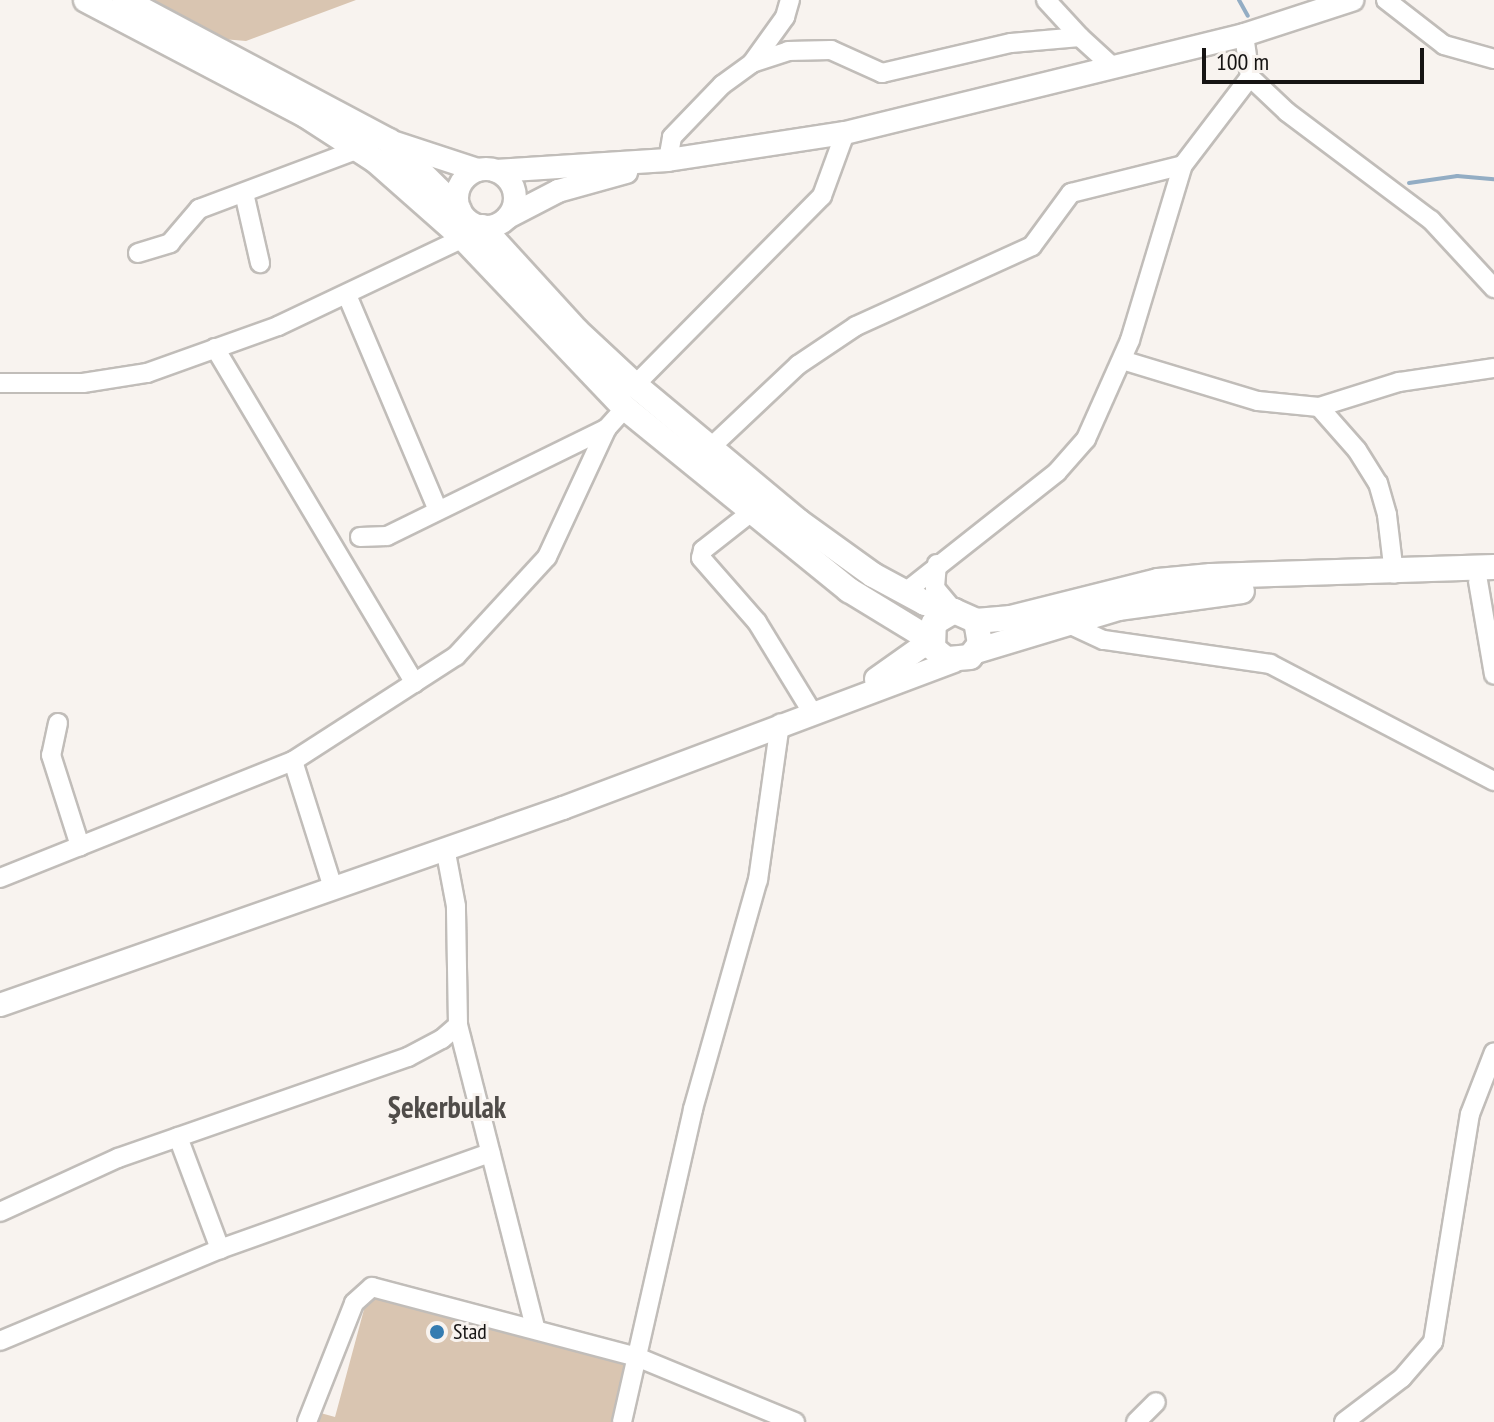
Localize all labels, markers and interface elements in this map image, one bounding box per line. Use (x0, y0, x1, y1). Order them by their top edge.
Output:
scale bar (1206, 32, 1428, 82)
text: 100 m (1216, 46, 1269, 77)
district label: Şekerbulak (388, 1089, 506, 1125)
place label: Stad (453, 1319, 487, 1345)
marker: Stad (428, 1323, 446, 1341)

